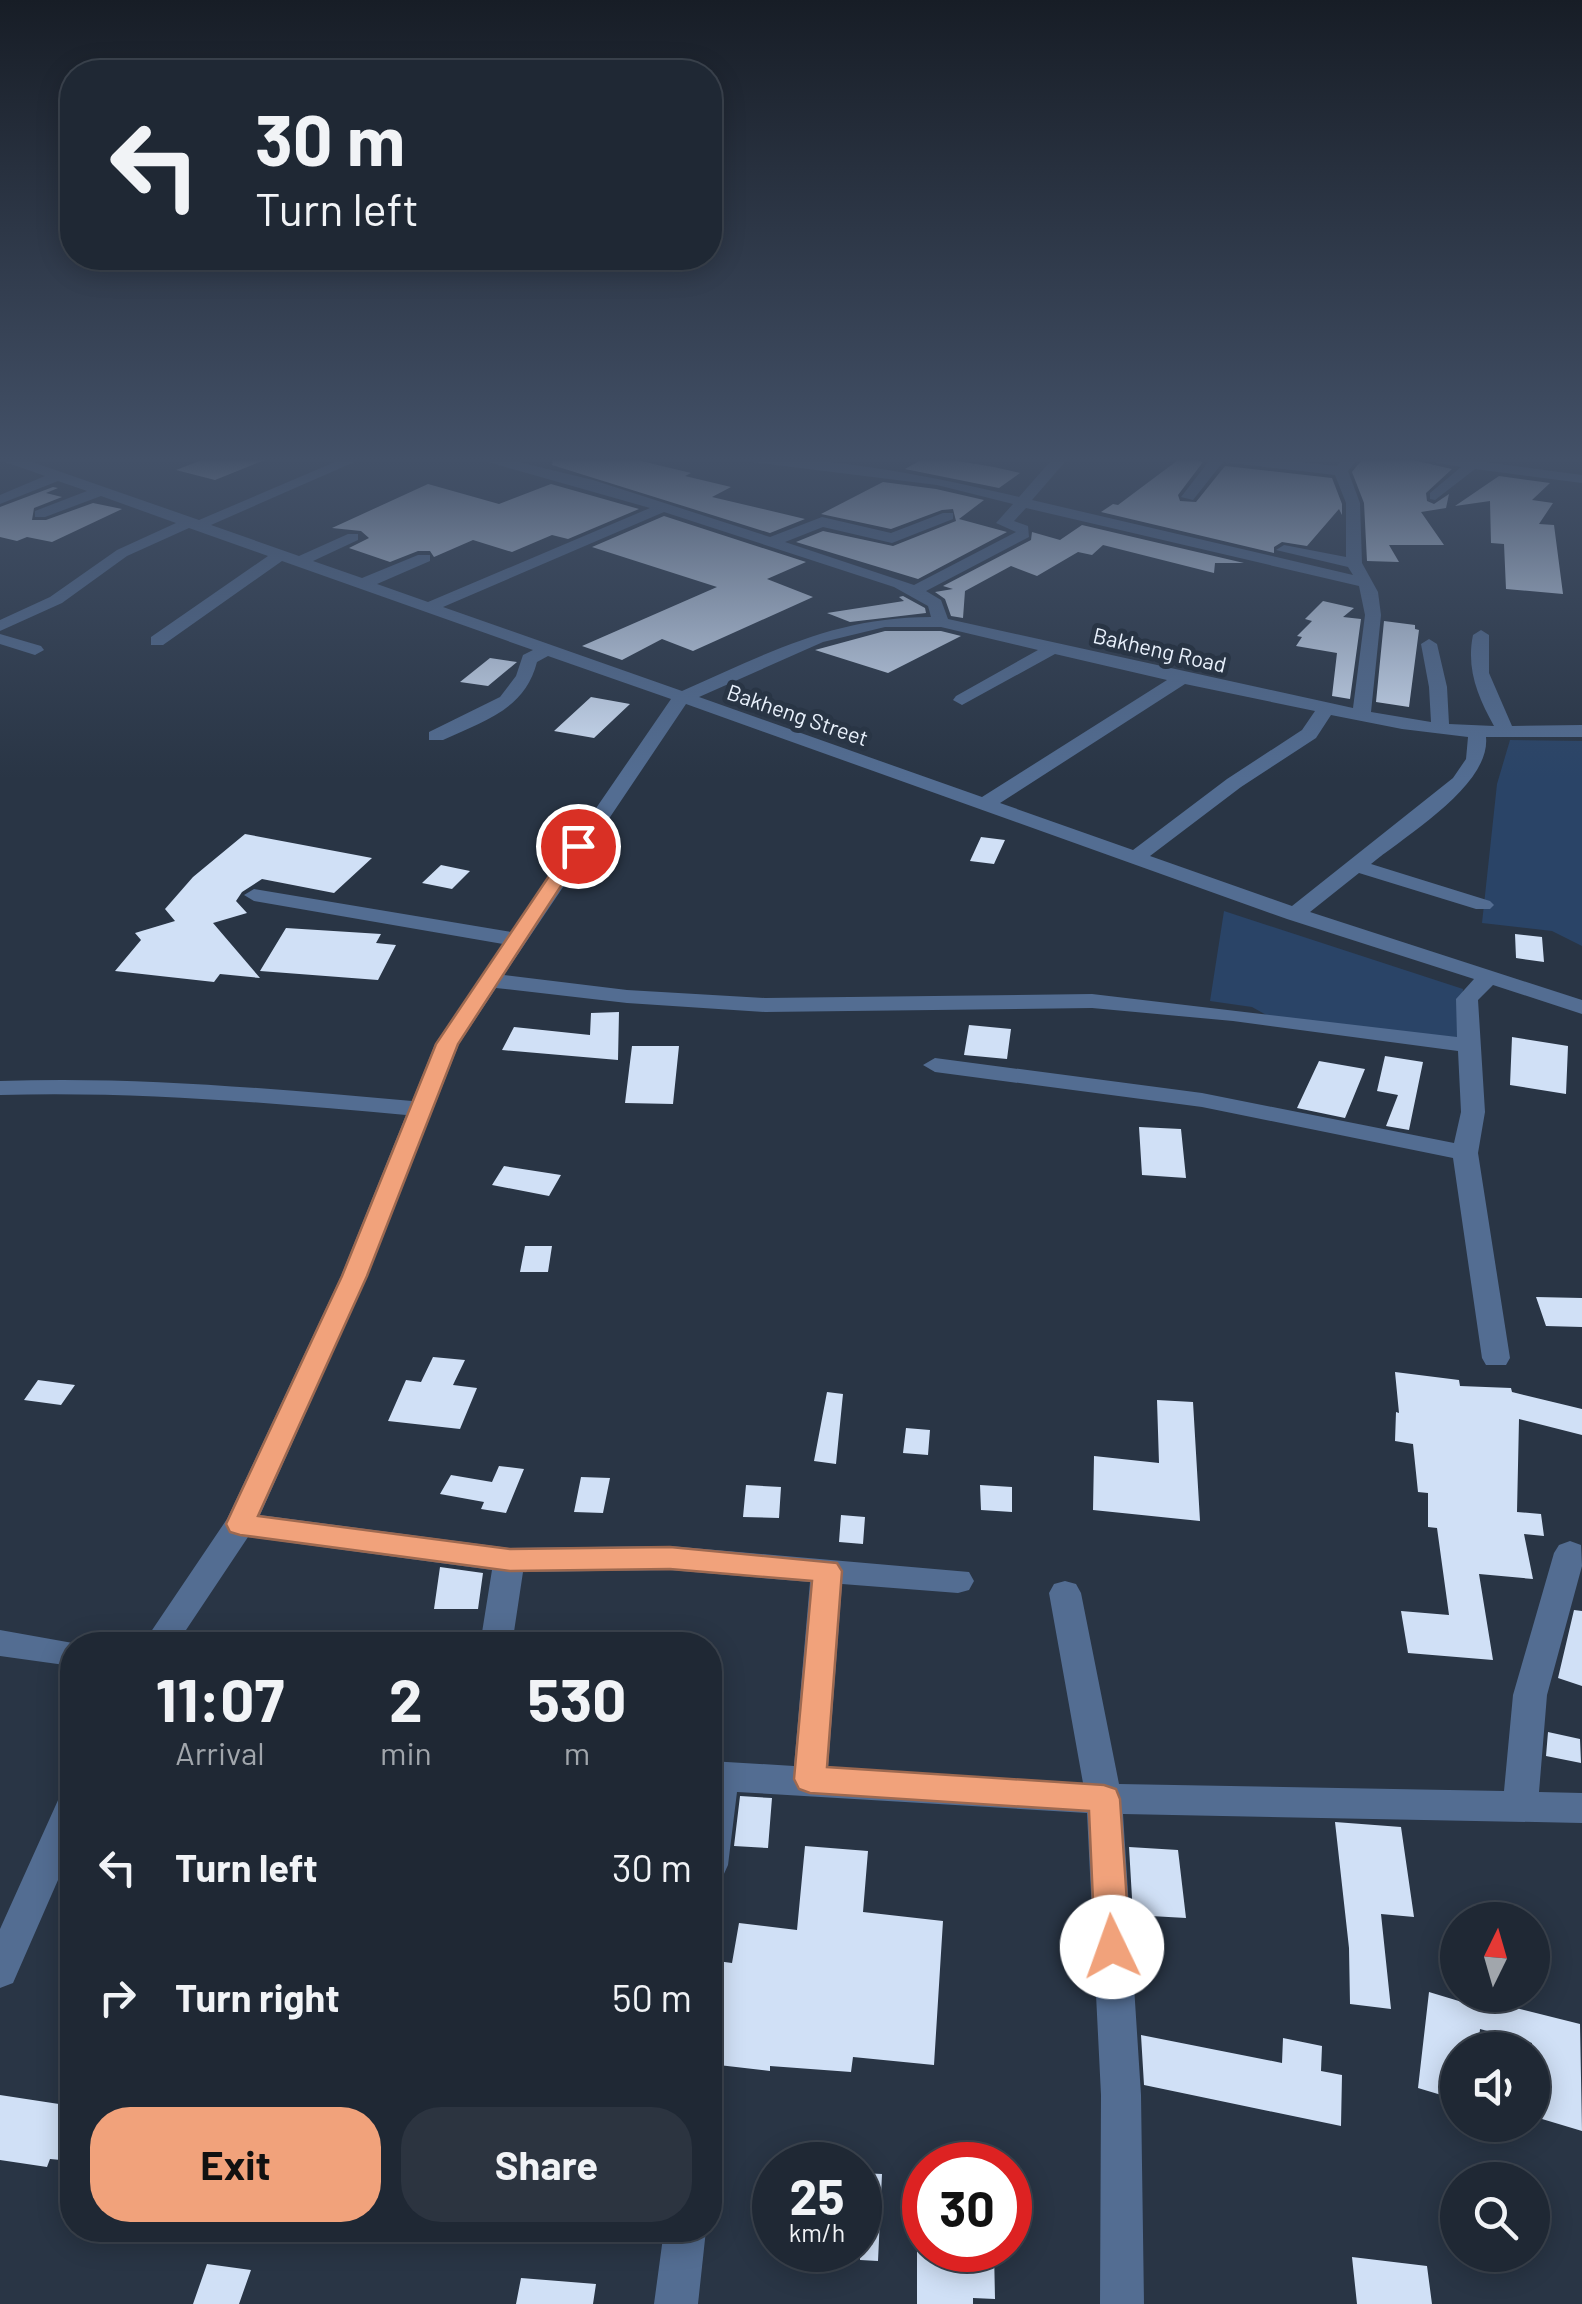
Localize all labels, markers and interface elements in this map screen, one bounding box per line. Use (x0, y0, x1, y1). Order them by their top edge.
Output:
text: 30 m (255, 96, 405, 180)
icon: left (90, 100, 220, 230)
text: Turn left (255, 181, 419, 235)
street label: Bakheng Road (1091, 621, 1229, 677)
street label: Bakheng Street (724, 678, 872, 750)
pin (536, 804, 621, 889)
icon: arrive (551, 819, 606, 874)
text: 11:07 (156, 1662, 284, 1734)
text: 2 (389, 1662, 423, 1734)
text: 530 (527, 1662, 626, 1734)
text: Arrival (175, 1733, 265, 1771)
text: min (380, 1733, 432, 1771)
text: m (564, 1733, 590, 1771)
icon: left (90, 1840, 145, 1895)
text: Turn left (175, 1844, 318, 1890)
text: 30 m (612, 1844, 692, 1890)
position arrow (1060, 1895, 1164, 1999)
north arrow (1440, 1902, 1550, 2012)
map controls (1440, 1902, 1550, 2272)
icon: right (90, 1970, 145, 2025)
text: Turn right (175, 1974, 340, 2020)
text: 50 m (612, 1974, 692, 2020)
button: sound (1440, 2032, 1550, 2142)
button: Exit (90, 2107, 381, 2222)
button: Share (401, 2107, 692, 2222)
speed limit sign: 30 (902, 2142, 1032, 2272)
button: search (1440, 2162, 1550, 2272)
text: 25 (790, 2165, 844, 2225)
text: km/h (789, 2217, 845, 2247)

